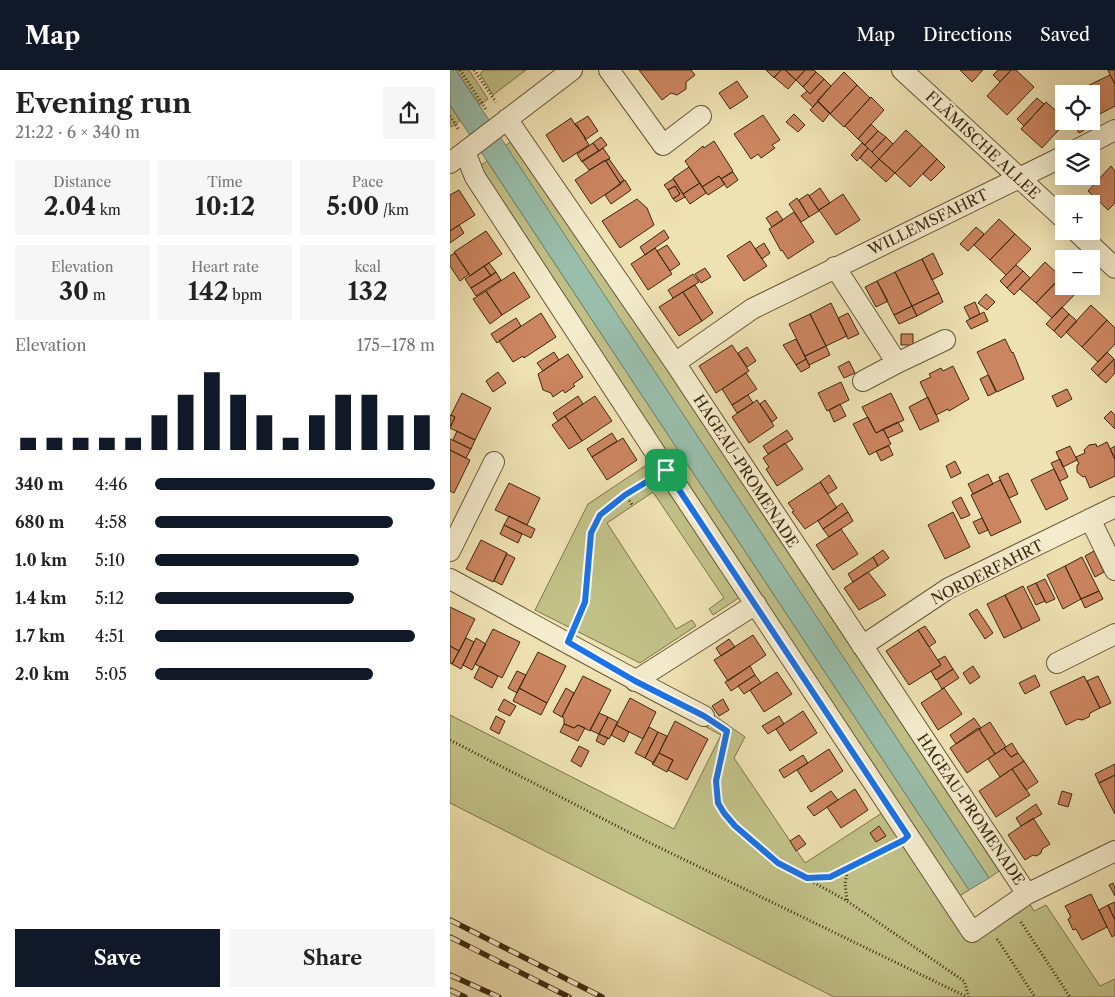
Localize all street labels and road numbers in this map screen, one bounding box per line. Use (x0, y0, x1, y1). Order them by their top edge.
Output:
street label: FLÄMISCHE ALLEE (922, 87, 1044, 203)
street label: WILLEMSFAHRT (864, 184, 992, 260)
street label: HAGEAU-PROMENADE (689, 391, 803, 551)
street label: NORDERFAHRT (928, 535, 1047, 609)
street label: HAGEAU-PROMENADE (913, 730, 1029, 888)

